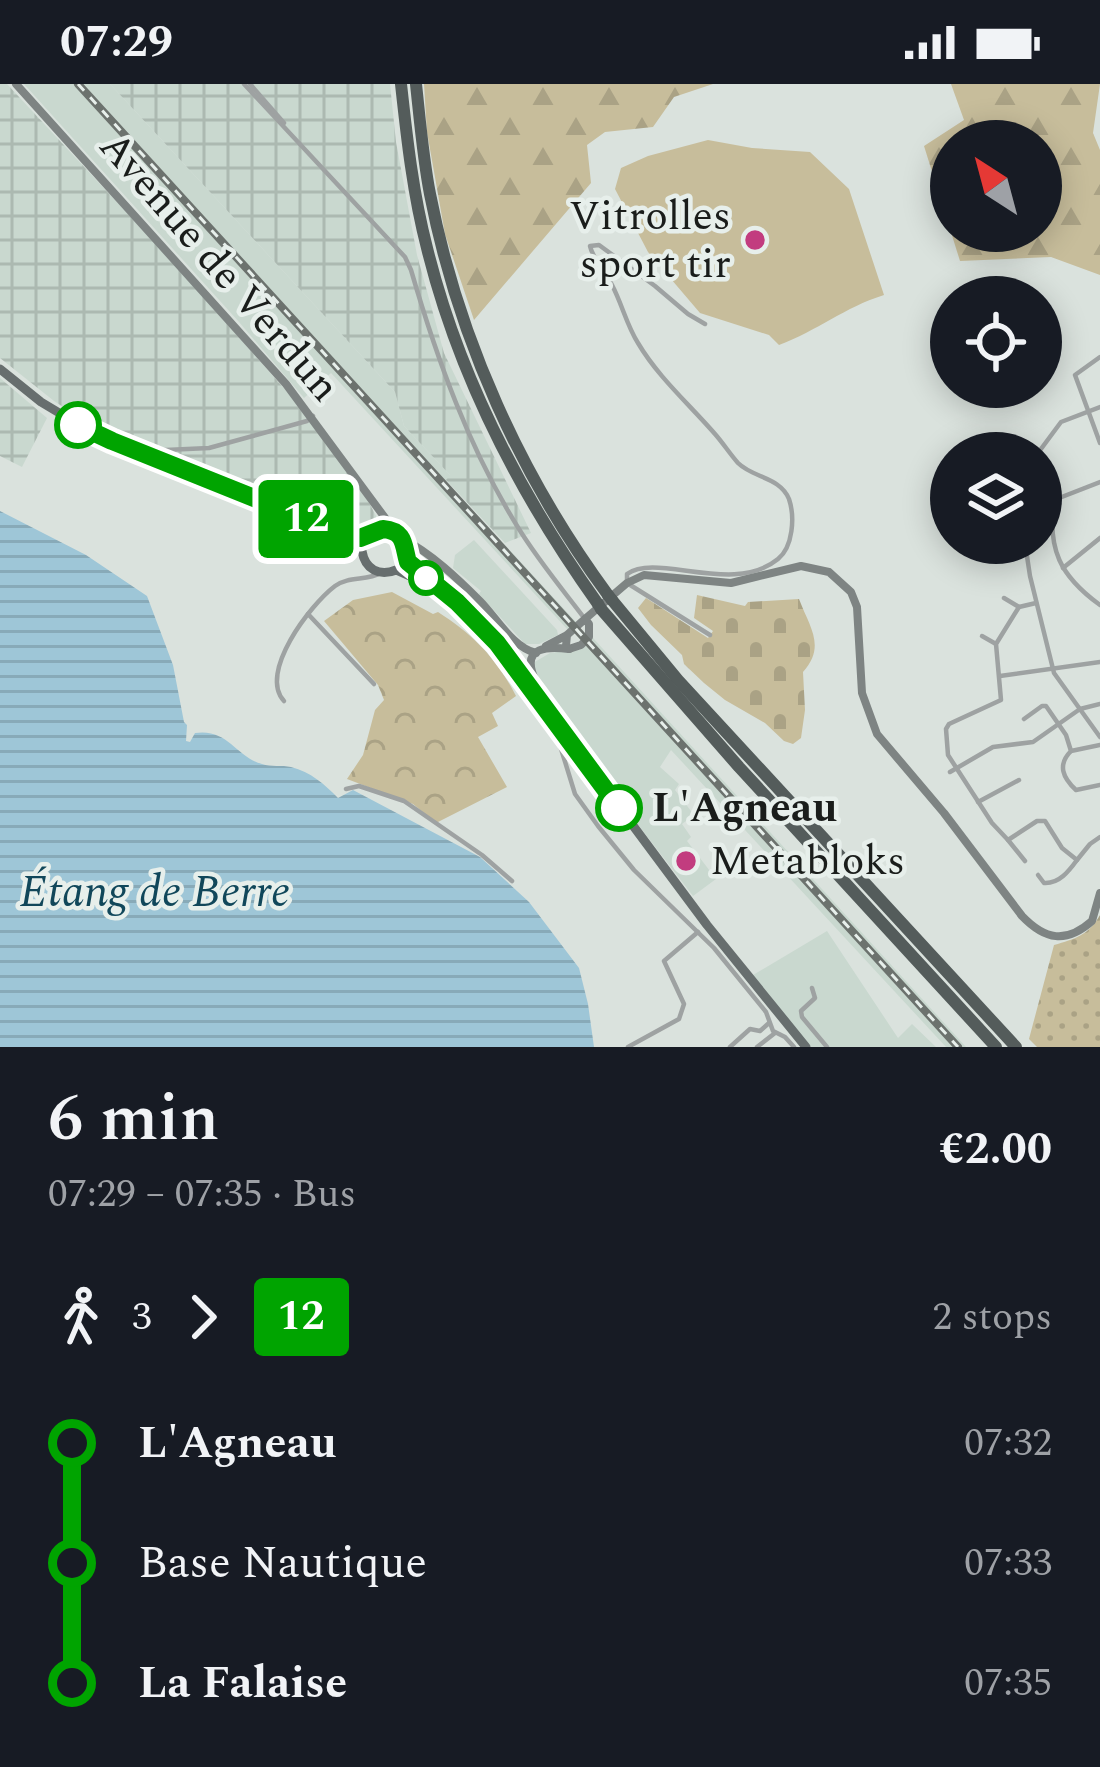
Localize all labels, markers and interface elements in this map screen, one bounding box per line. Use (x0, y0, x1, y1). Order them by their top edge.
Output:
text: 07:29 (60, 8, 173, 77)
street label: Avenue de Verdun (83, 118, 355, 416)
north arrow (930, 120, 1062, 252)
map controls (930, 120, 1062, 564)
place label: Vitrolles sport tir (569, 185, 731, 296)
marker: Vitrolles sport tir (742, 227, 768, 253)
button: locate (930, 276, 1062, 408)
unlabelled marker (56, 403, 100, 447)
button: layers (930, 432, 1062, 564)
line badge: 12 (252, 480, 360, 558)
text: 12 (282, 487, 330, 550)
unlabelled marker (410, 562, 442, 594)
place label: L'Agneau (652, 777, 837, 840)
marker: L'Agneau (597, 786, 641, 830)
place label: Metabloks (710, 830, 905, 893)
marker: Metabloks (673, 848, 699, 874)
water label: Étang de Berre (20, 858, 290, 927)
text: 6 min (48, 1069, 219, 1170)
text: €2.00 (939, 1115, 1052, 1184)
text: 07:29 – 07:35 · Bus (48, 1165, 356, 1224)
icon: walk (48, 1284, 114, 1350)
icon: forward (170, 1284, 236, 1350)
text: 12 (278, 1285, 325, 1348)
text: 3 (132, 1288, 152, 1347)
text: 2 stops (932, 1288, 1052, 1347)
text: L'Agneau (138, 1409, 337, 1478)
text: 07:32 (964, 1414, 1052, 1473)
text: Base Nautique (138, 1529, 427, 1598)
text: 07:33 (964, 1534, 1052, 1593)
text: La Falaise (138, 1649, 347, 1718)
text: 07:35 (964, 1654, 1052, 1713)

